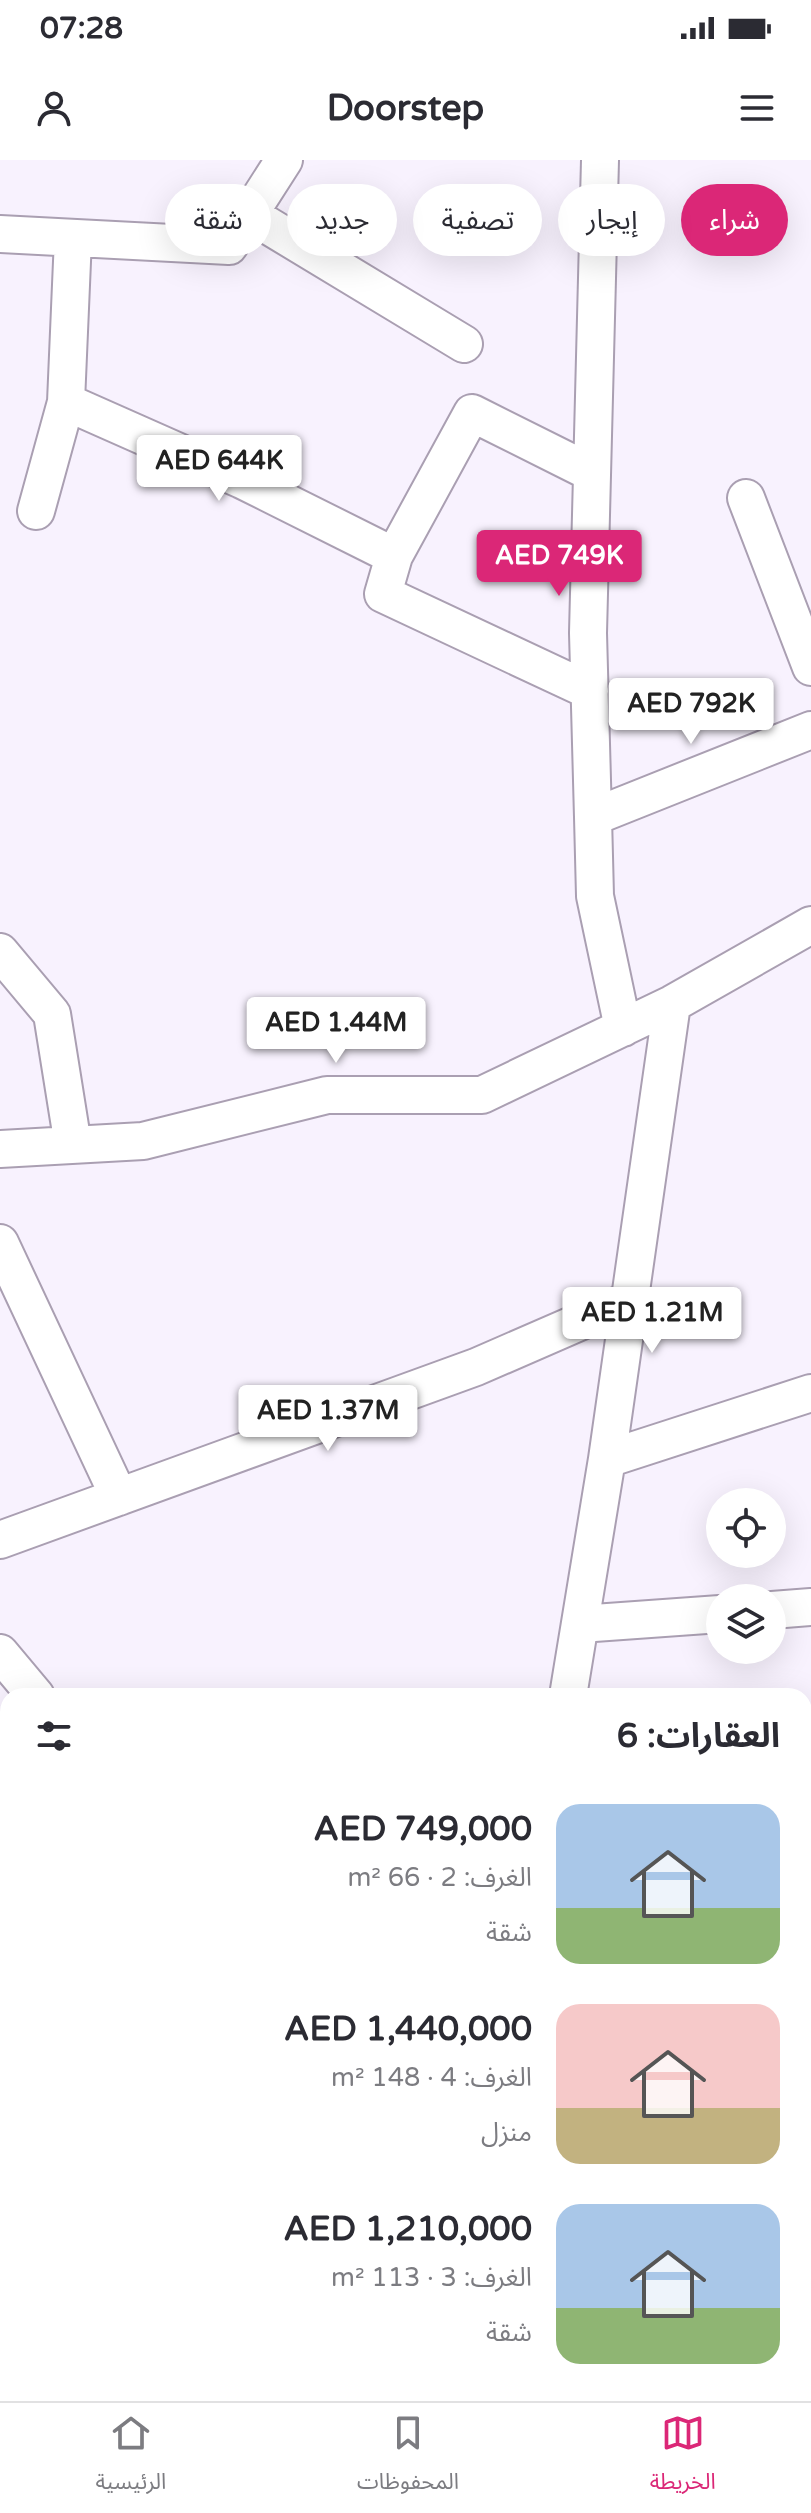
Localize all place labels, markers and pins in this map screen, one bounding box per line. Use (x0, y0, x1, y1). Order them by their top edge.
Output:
pin: AED 644K (136, 435, 302, 503)
pin: AED 749K (476, 530, 642, 598)
pin: AED 792K (608, 678, 774, 746)
pin: AED 1.44M (244, 997, 428, 1065)
pin: AED 1.21M (560, 1287, 744, 1355)
pin: AED 1.37M (236, 1385, 420, 1453)

